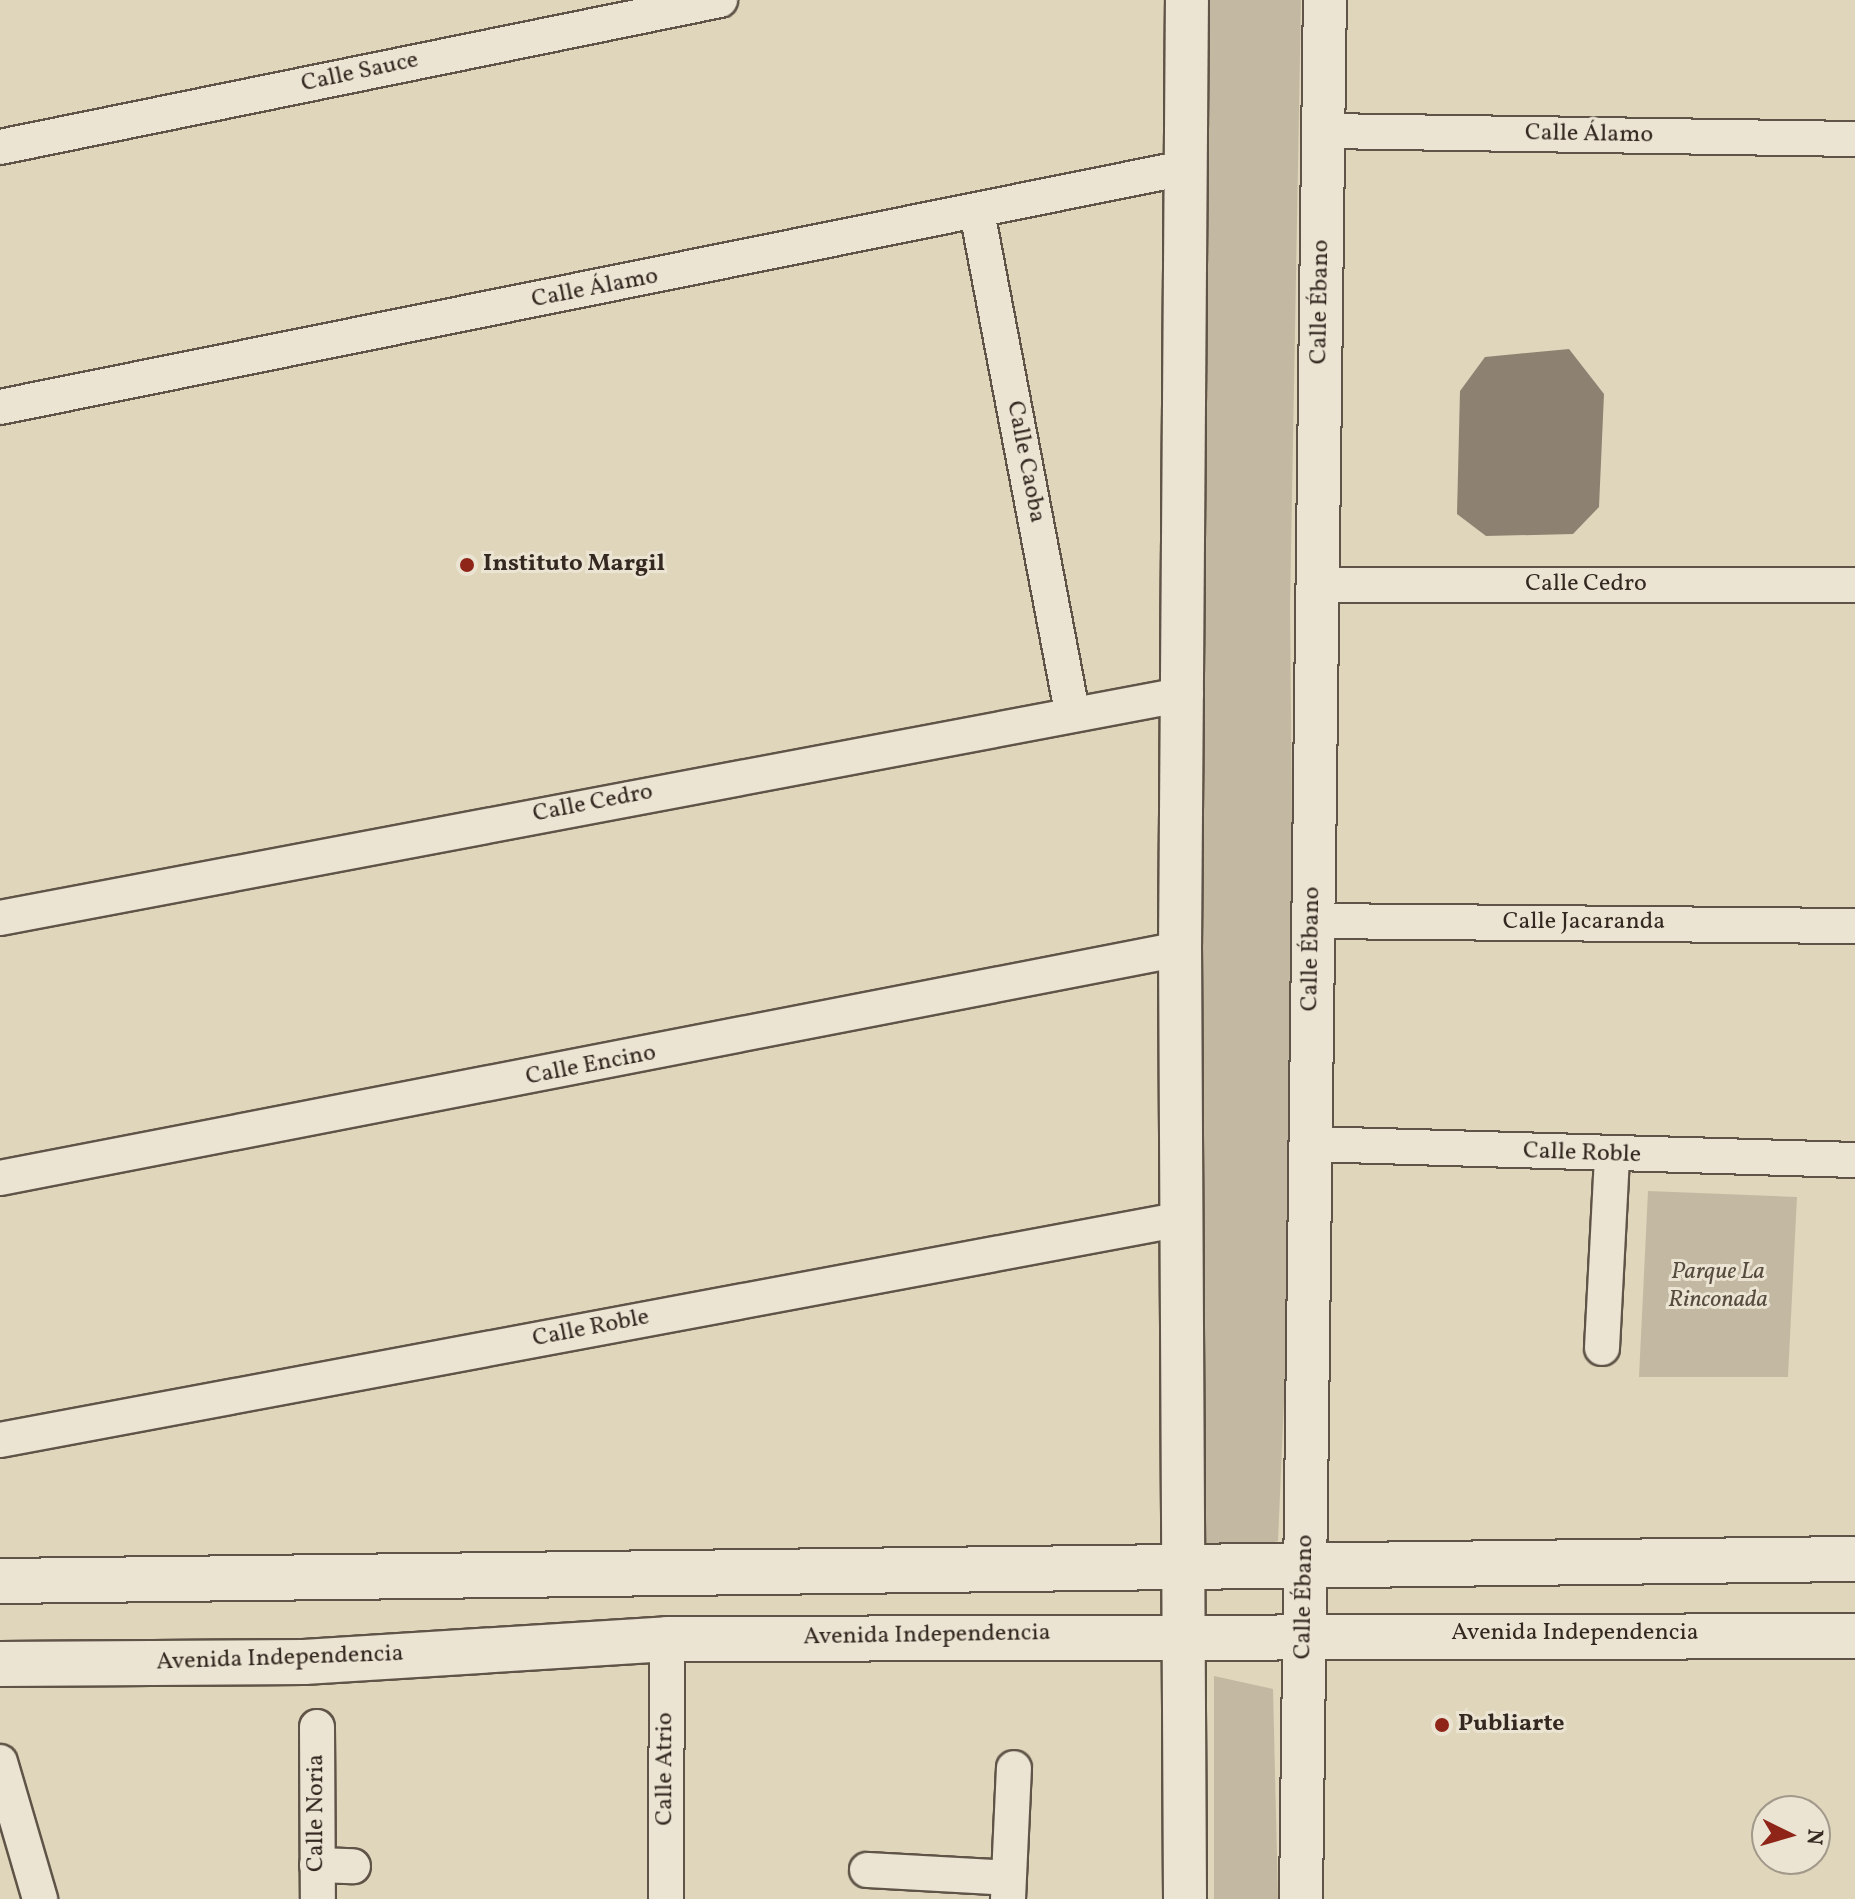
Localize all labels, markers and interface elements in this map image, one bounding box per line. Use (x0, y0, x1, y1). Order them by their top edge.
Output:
street label: Calle Sauce (299, 47, 421, 99)
street label: Calle Álamo (1525, 119, 1653, 151)
street label: Calle Ébano (1306, 239, 1336, 365)
street label: Calle Álamo (529, 263, 661, 315)
street label: Calle Caoba (999, 399, 1051, 525)
place label: Instituto Margil (483, 551, 665, 579)
marker: Instituto Margil (458, 556, 476, 574)
street label: Calle Cedro (1525, 571, 1647, 599)
street label: Calle Cedro (531, 778, 655, 830)
street label: Calle Ébano (1297, 886, 1327, 1012)
street label: Calle Jacaranda (1503, 909, 1665, 937)
street label: Calle Encino (523, 1039, 659, 1093)
street label: Calle Roble (1523, 1138, 1641, 1170)
park label: Parque La Rinconada (1668, 1259, 1768, 1315)
street label: Calle Roble (530, 1304, 652, 1354)
street label: Calle Ébano (1290, 1534, 1320, 1660)
street label: Avenida Independencia (803, 1619, 1051, 1653)
street label: Avenida Independencia (1451, 1620, 1699, 1648)
street label: Avenida Independencia (156, 1640, 404, 1678)
place label: Publiarte (1458, 1711, 1565, 1739)
street label: Calle Atrio (652, 1712, 680, 1826)
marker: Publiarte (1433, 1716, 1451, 1734)
street label: Calle Noria (303, 1754, 331, 1872)
north arrow (1751, 1795, 1831, 1875)
text: N (1797, 1828, 1830, 1846)

